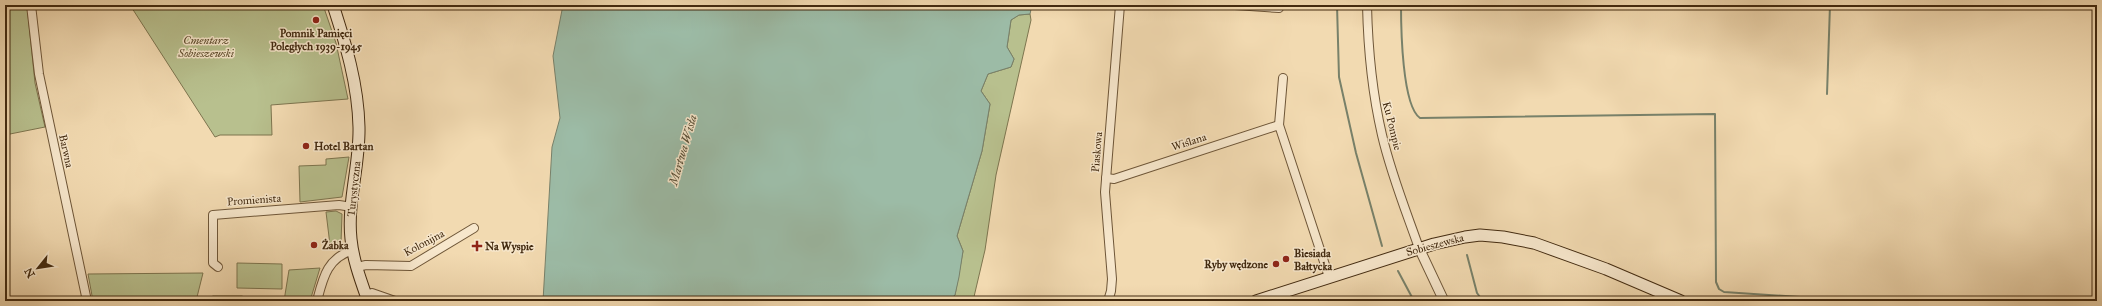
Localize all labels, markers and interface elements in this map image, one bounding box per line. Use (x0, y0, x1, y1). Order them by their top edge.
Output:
marker: Pomnik Pamięci Poległych 1939-1945 (311, 15, 321, 25)
place label: Pomnik Pamięci Poległych 1939-1945 (270, 27, 363, 54)
park label: Cmentarz Sobieszewski (177, 34, 235, 60)
street label: Ku Pompie (1380, 100, 1404, 152)
water label: Martwa Wisła (666, 113, 700, 188)
street label: Wiślana (1170, 130, 1208, 154)
street label: Piaskowa (1089, 131, 1105, 173)
street label: Barwna (56, 133, 76, 169)
place label: Hotel Bartan (314, 140, 373, 153)
marker: Hotel Bartan (301, 141, 311, 151)
street label: Turystyczna (345, 160, 363, 217)
street label: Promienista (226, 192, 282, 208)
street label: Kolonijna (402, 227, 447, 259)
street label: Sobieszewska (1405, 231, 1466, 259)
place label: Żabka (322, 238, 349, 252)
marker: Żabka (309, 240, 319, 250)
place label: Na Wyspie (485, 240, 534, 254)
marker: Na Wyspie (472, 241, 482, 251)
place label: Biesiada Bałtycka (1294, 247, 1333, 274)
north arrow (18, 248, 58, 288)
marker: Biesiada Bałtycka (1281, 254, 1291, 264)
place label: Ryby wędzone (1204, 258, 1268, 272)
marker: Ryby wędzone (1271, 259, 1281, 269)
text: N (21, 265, 38, 280)

